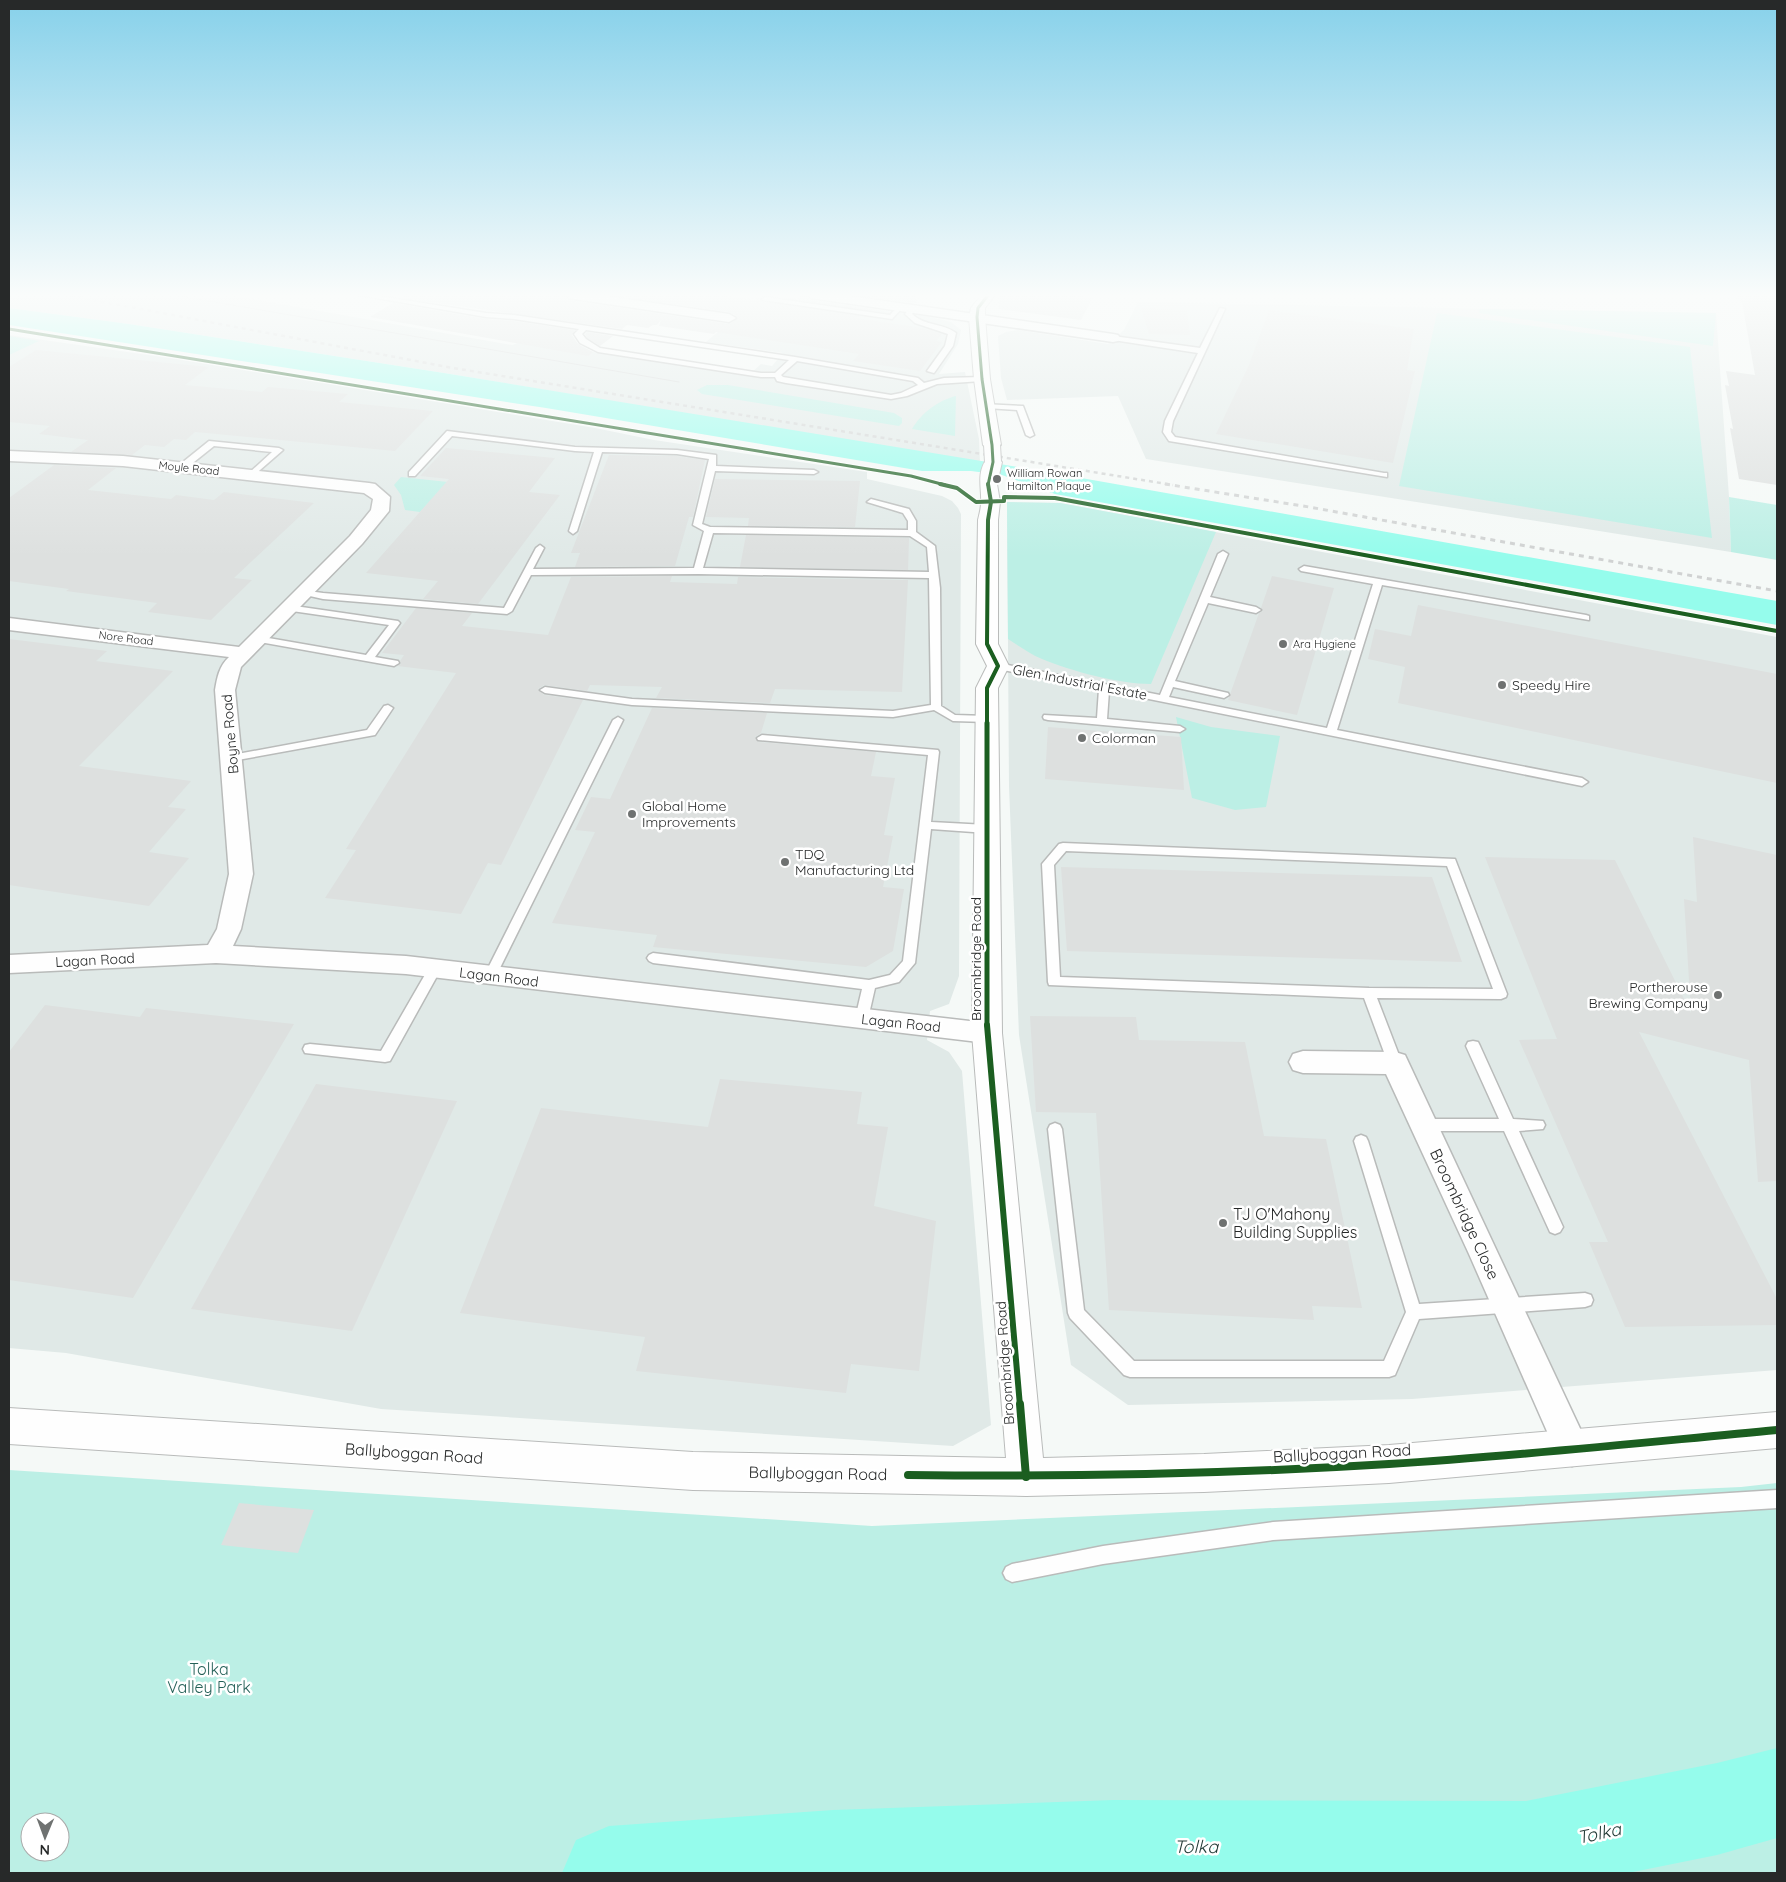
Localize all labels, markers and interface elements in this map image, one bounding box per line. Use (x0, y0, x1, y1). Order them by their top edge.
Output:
street label: Moyle Road (158, 458, 220, 478)
place label: William Rowan Hamilton Plaque (1007, 466, 1091, 493)
marker: William Rowan Hamilton Plaque (991, 473, 1003, 485)
street label: Nore Road (98, 628, 154, 648)
place label: Ara Hygiene (1293, 637, 1356, 651)
marker: Ara Hygiene (1277, 638, 1289, 650)
street label: Glen Industrial Estate (1011, 660, 1149, 704)
place label: Speedy Hire (1512, 676, 1591, 694)
marker: Speedy Hire (1496, 679, 1508, 691)
street label: Boyne Road (218, 693, 242, 775)
place label: Colorman (1092, 729, 1156, 747)
marker: Colorman (1076, 732, 1088, 744)
place label: Global Home Improvements (642, 797, 736, 831)
marker: Global Home Improvements (626, 808, 638, 820)
place label: TDQ Manufacturing Ltd (795, 845, 914, 879)
marker: TDQ Manufacturing Ltd (779, 856, 791, 868)
street label: Broombridge Road (967, 897, 985, 1021)
street label: Lagan Road (55, 949, 135, 971)
street label: Lagan Road (458, 963, 540, 991)
place label: Portherouse Brewing Company (1588, 978, 1708, 1012)
marker: Portherouse Brewing Company (1712, 989, 1724, 1001)
street label: Lagan Road (860, 1010, 942, 1036)
street label: Broombridge Close (1426, 1145, 1504, 1283)
place label: TJ O'Mahony Building Supplies (1233, 1204, 1357, 1242)
marker: TJ O'Mahony Building Supplies (1217, 1217, 1229, 1229)
street label: Broombridge Road (992, 1300, 1018, 1426)
street label: Ballyboggan Road (344, 1438, 484, 1468)
street label: Ballyboggan Road (1272, 1439, 1412, 1467)
street label: Ballyboggan Road (749, 1462, 887, 1484)
park label: Tolka Valley Park (167, 1659, 251, 1697)
north arrow (20, 1812, 70, 1862)
water label: Tolka (1575, 1817, 1624, 1849)
water label: Tolka (1174, 1835, 1219, 1858)
text: N (39, 1841, 50, 1859)

